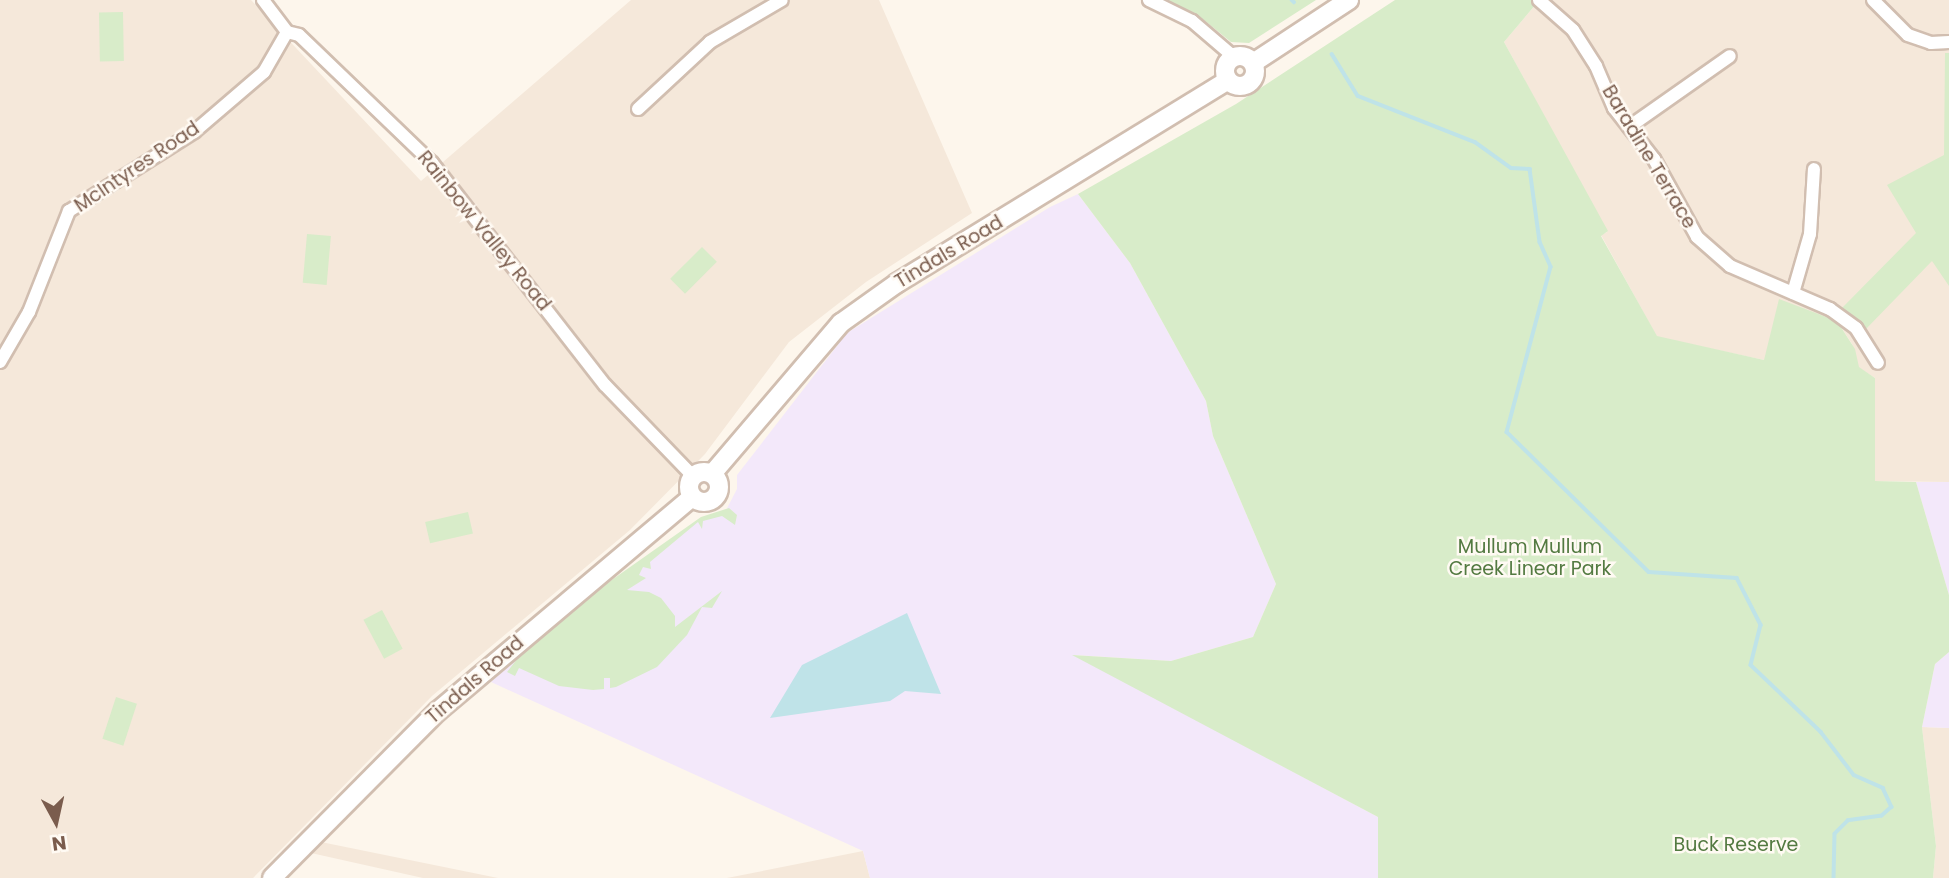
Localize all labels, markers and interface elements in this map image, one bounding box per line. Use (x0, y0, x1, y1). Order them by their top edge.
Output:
street label: Baradine Terrace (1597, 81, 1701, 233)
street label: McIntyres Road (70, 117, 204, 217)
street label: Rainbow Valley Road (413, 147, 555, 315)
street label: Tindals Road (891, 211, 1007, 293)
park label: Mullum Mullum Creek Linear Park (1449, 536, 1611, 580)
street label: Tindals Road (422, 631, 528, 729)
north arrow (21, 787, 91, 857)
text: N (50, 829, 68, 858)
park label: Buck Reserve (1674, 834, 1798, 856)

